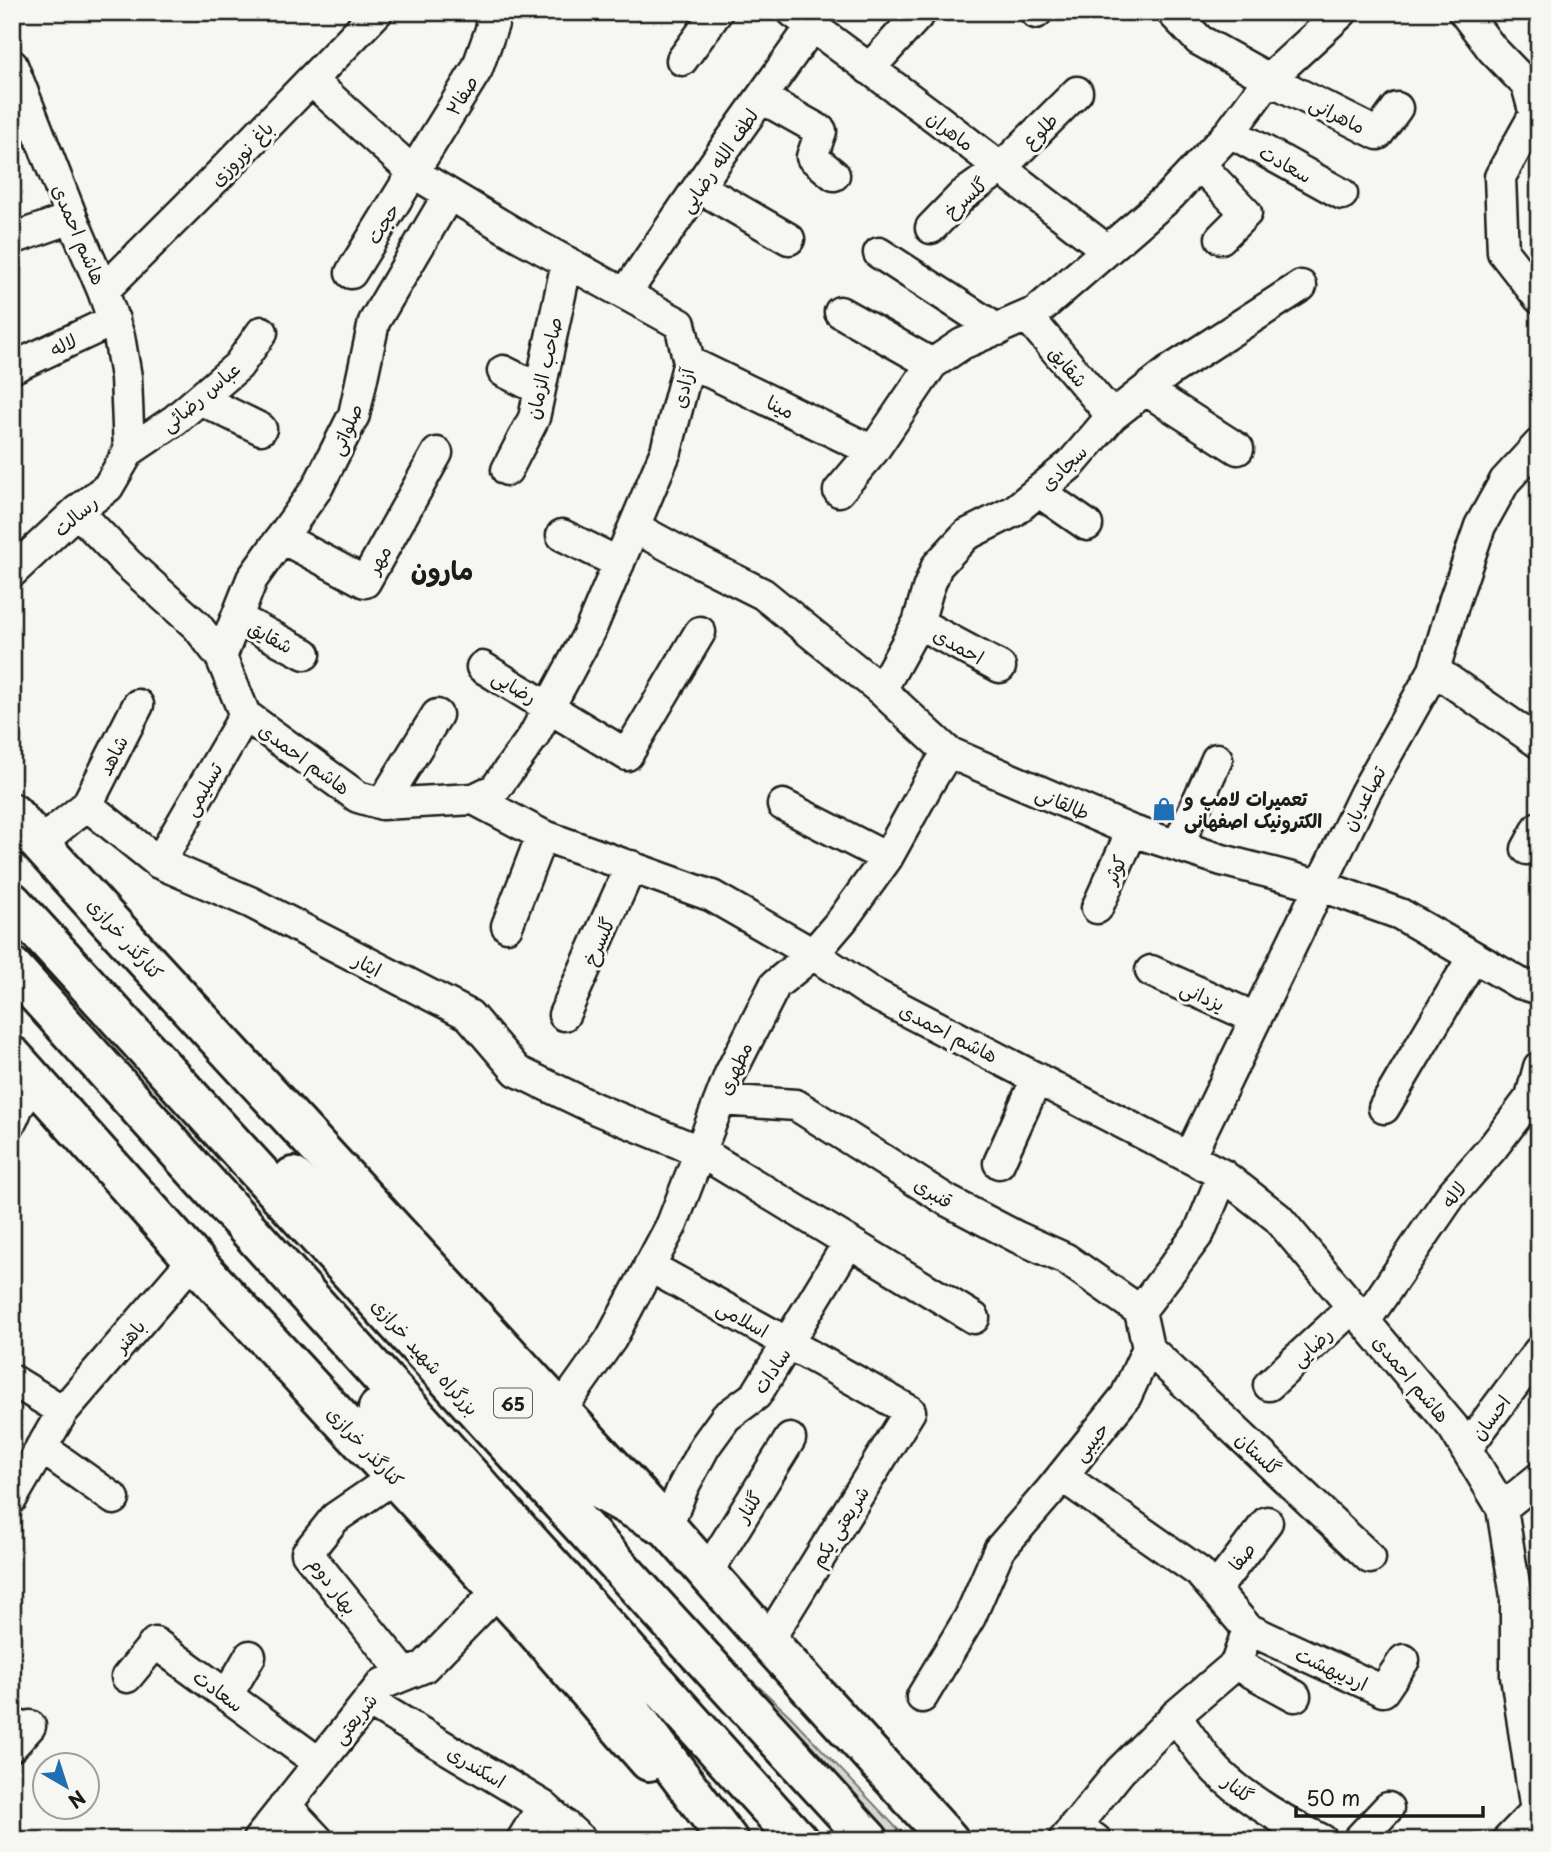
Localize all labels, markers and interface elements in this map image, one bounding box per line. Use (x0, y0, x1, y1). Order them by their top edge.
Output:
street label: صفا۲ (438, 70, 484, 120)
street label: ماهرانی (1305, 88, 1371, 140)
street label: لطف الله رضایی (672, 102, 764, 218)
street label: ماهران (922, 103, 980, 157)
street label: طلوع (1015, 106, 1064, 155)
street label: باغ نوروزی (203, 114, 280, 193)
street label: سعادت (1254, 137, 1318, 189)
street label: گلسرخ (937, 170, 993, 224)
street label: هاشم احمدی (44, 179, 114, 289)
street label: حجت (359, 197, 405, 249)
street label: صاحب الزمان (518, 314, 568, 422)
street label: لاله (45, 326, 81, 362)
street label: شقایق (1043, 339, 1095, 393)
street label: عباس رضائی (154, 354, 246, 438)
street label: آزادی (664, 364, 700, 411)
street label: مینا (762, 387, 800, 425)
street label: صلواتی (322, 399, 368, 459)
street label: سجادی (1033, 438, 1093, 496)
street label: رسالت (47, 488, 103, 542)
street label: مهر (358, 540, 397, 580)
district label: مارون (411, 550, 473, 589)
street label: شقایق (244, 613, 298, 659)
street label: احمدی (928, 620, 990, 670)
street label: رضایی (487, 662, 543, 710)
street label: هاشم احمدی (252, 715, 357, 802)
street label: شاهد (90, 730, 134, 780)
street label: تسلیمی (175, 757, 229, 821)
street label: تصاعدیان (1334, 760, 1392, 836)
street label: طالقانی (1032, 778, 1094, 826)
place label: تعمیرات لامپ و الکترونیک اصفهانی (1182, 784, 1322, 835)
shop icon: تعمیرات لامپ و الکترونیک اصفهانی (1150, 795, 1178, 823)
street label: کوثر (1095, 850, 1133, 890)
street label: کنارگذر خرازی (82, 891, 170, 985)
street label: گلسرخ (575, 912, 621, 970)
street label: ایثار (347, 944, 387, 983)
street label: یزدانی (1176, 973, 1230, 1017)
street label: هاشم احمدی (894, 995, 1003, 1071)
street label: مطهری (710, 1037, 758, 1099)
street label: قنبری (909, 1170, 959, 1214)
street label: لاله (1434, 1175, 1472, 1213)
street label: بزرگراه شهید خرازی (366, 1291, 486, 1421)
street label: اسلامی (712, 1292, 774, 1344)
street label: باهنر (105, 1312, 151, 1359)
street label: رضایی (1284, 1320, 1338, 1372)
street label: هاشم احمدی (1365, 1328, 1457, 1429)
street label: سادات (745, 1341, 797, 1399)
road number: 65 (494, 1388, 532, 1418)
street label: احسان (1464, 1389, 1516, 1445)
street label: کنارگذر خرازی (321, 1399, 411, 1493)
street label: حبیبی (1065, 1415, 1115, 1467)
street label: گلستان (1230, 1425, 1288, 1481)
street label: شریعتی یکم (803, 1480, 877, 1573)
street label: گلنار (727, 1485, 768, 1529)
street label: صفا (1221, 1536, 1261, 1576)
street label: بهار دوم (301, 1550, 365, 1621)
street label: اردیبهشت (1291, 1639, 1373, 1697)
street label: سعادت (188, 1662, 250, 1718)
street label: شریعتی (325, 1687, 383, 1749)
street label: اسکندری (443, 1738, 511, 1794)
north arrow (32, 1750, 102, 1820)
street label: گلنار (1216, 1766, 1260, 1809)
scale bar (1296, 1775, 1483, 1819)
text: 50 m (1306, 1781, 1360, 1813)
text: N (63, 1784, 92, 1816)

